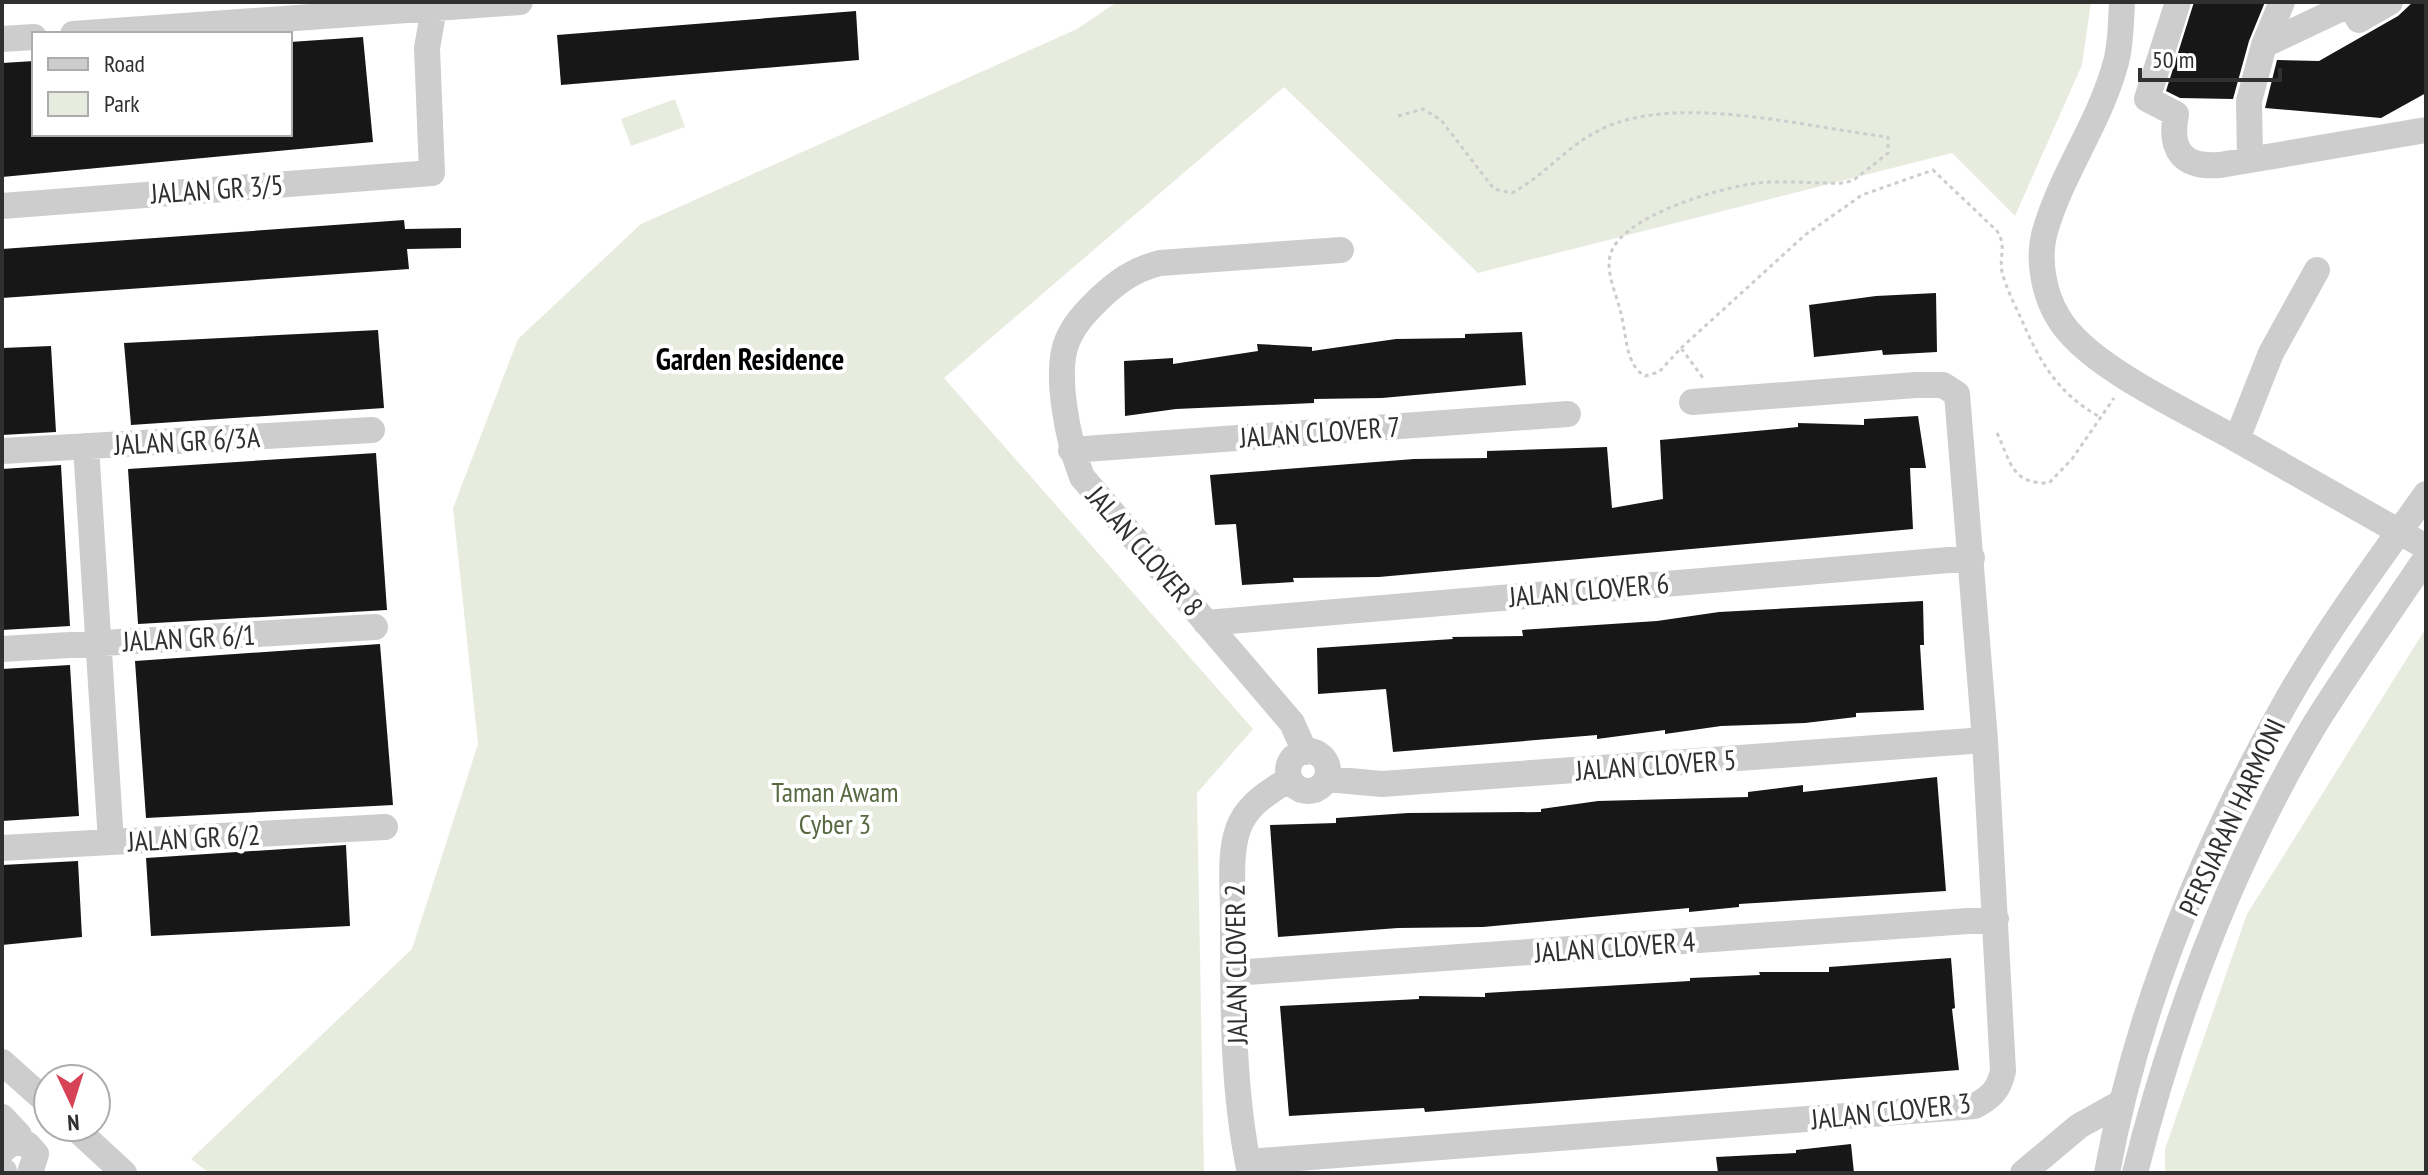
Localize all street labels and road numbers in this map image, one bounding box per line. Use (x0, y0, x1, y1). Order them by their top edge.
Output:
street label: JALAN GR 3/5 (149, 165, 284, 212)
street label: JALAN CLOVER 7 (1238, 407, 1401, 456)
street label: JALAN GR 6/3A (112, 418, 262, 463)
street label: JALAN CLOVER 8 (1078, 477, 1212, 623)
street label: JALAN CLOVER 6 (1506, 564, 1671, 615)
street label: JALAN GR 6/1 (121, 616, 256, 659)
street label: PERSIARAN HARMONI (2170, 712, 2293, 921)
street label: JALAN CLOVER 5 (1574, 740, 1737, 789)
street label: JALAN GR 6/2 (126, 816, 261, 859)
street label: JALAN CLOVER 2 (1216, 883, 1255, 1046)
street label: JALAN CLOVER 4 (1533, 922, 1697, 971)
street label: JALAN CLOVER 3 (1808, 1084, 1973, 1137)

